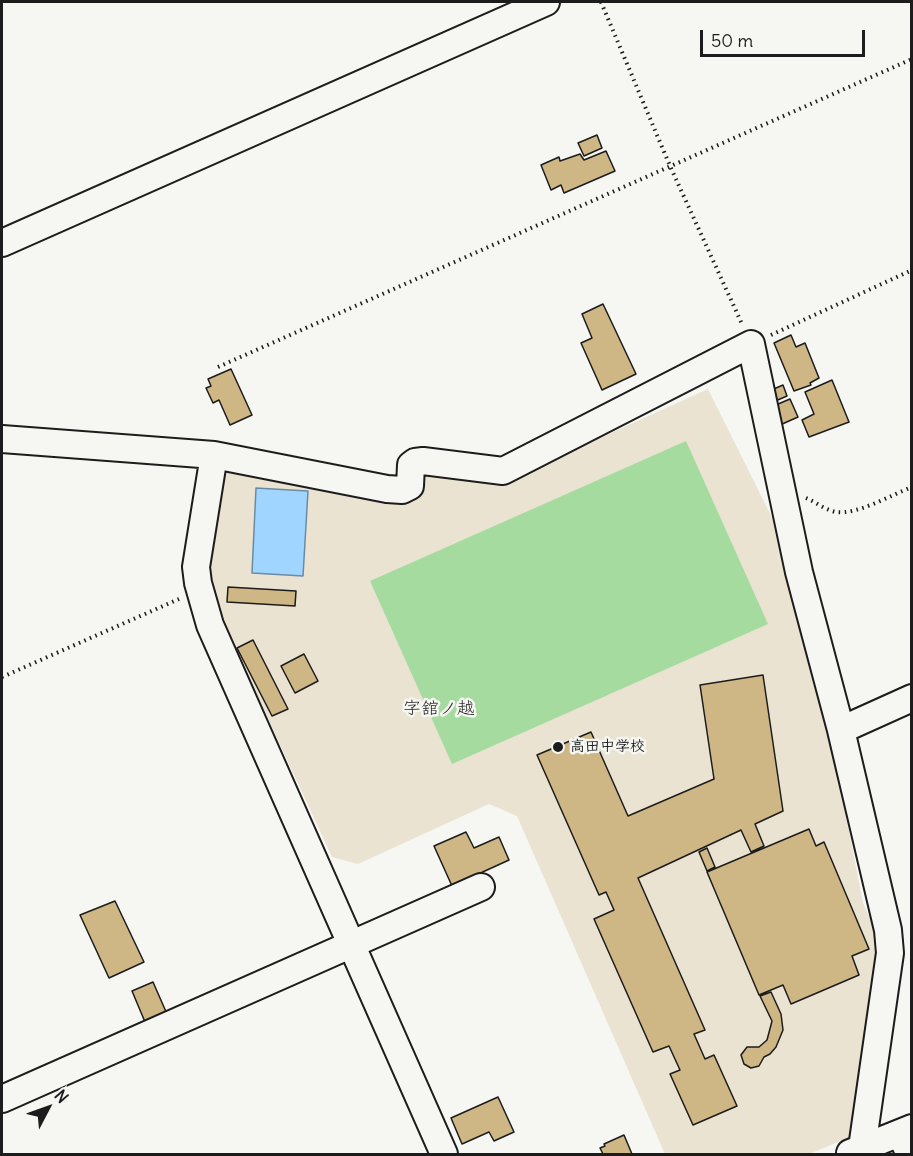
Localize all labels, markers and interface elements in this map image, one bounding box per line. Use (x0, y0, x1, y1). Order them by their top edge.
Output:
scale bar (703, 18, 868, 56)
text: 50 m (711, 29, 753, 52)
district label: 字舘ノ越 (403, 698, 475, 720)
place label: 高田中学校 (570, 738, 645, 756)
marker: 高田中学校 (551, 740, 565, 754)
north arrow (18, 1078, 78, 1138)
text: N (50, 1085, 73, 1107)

